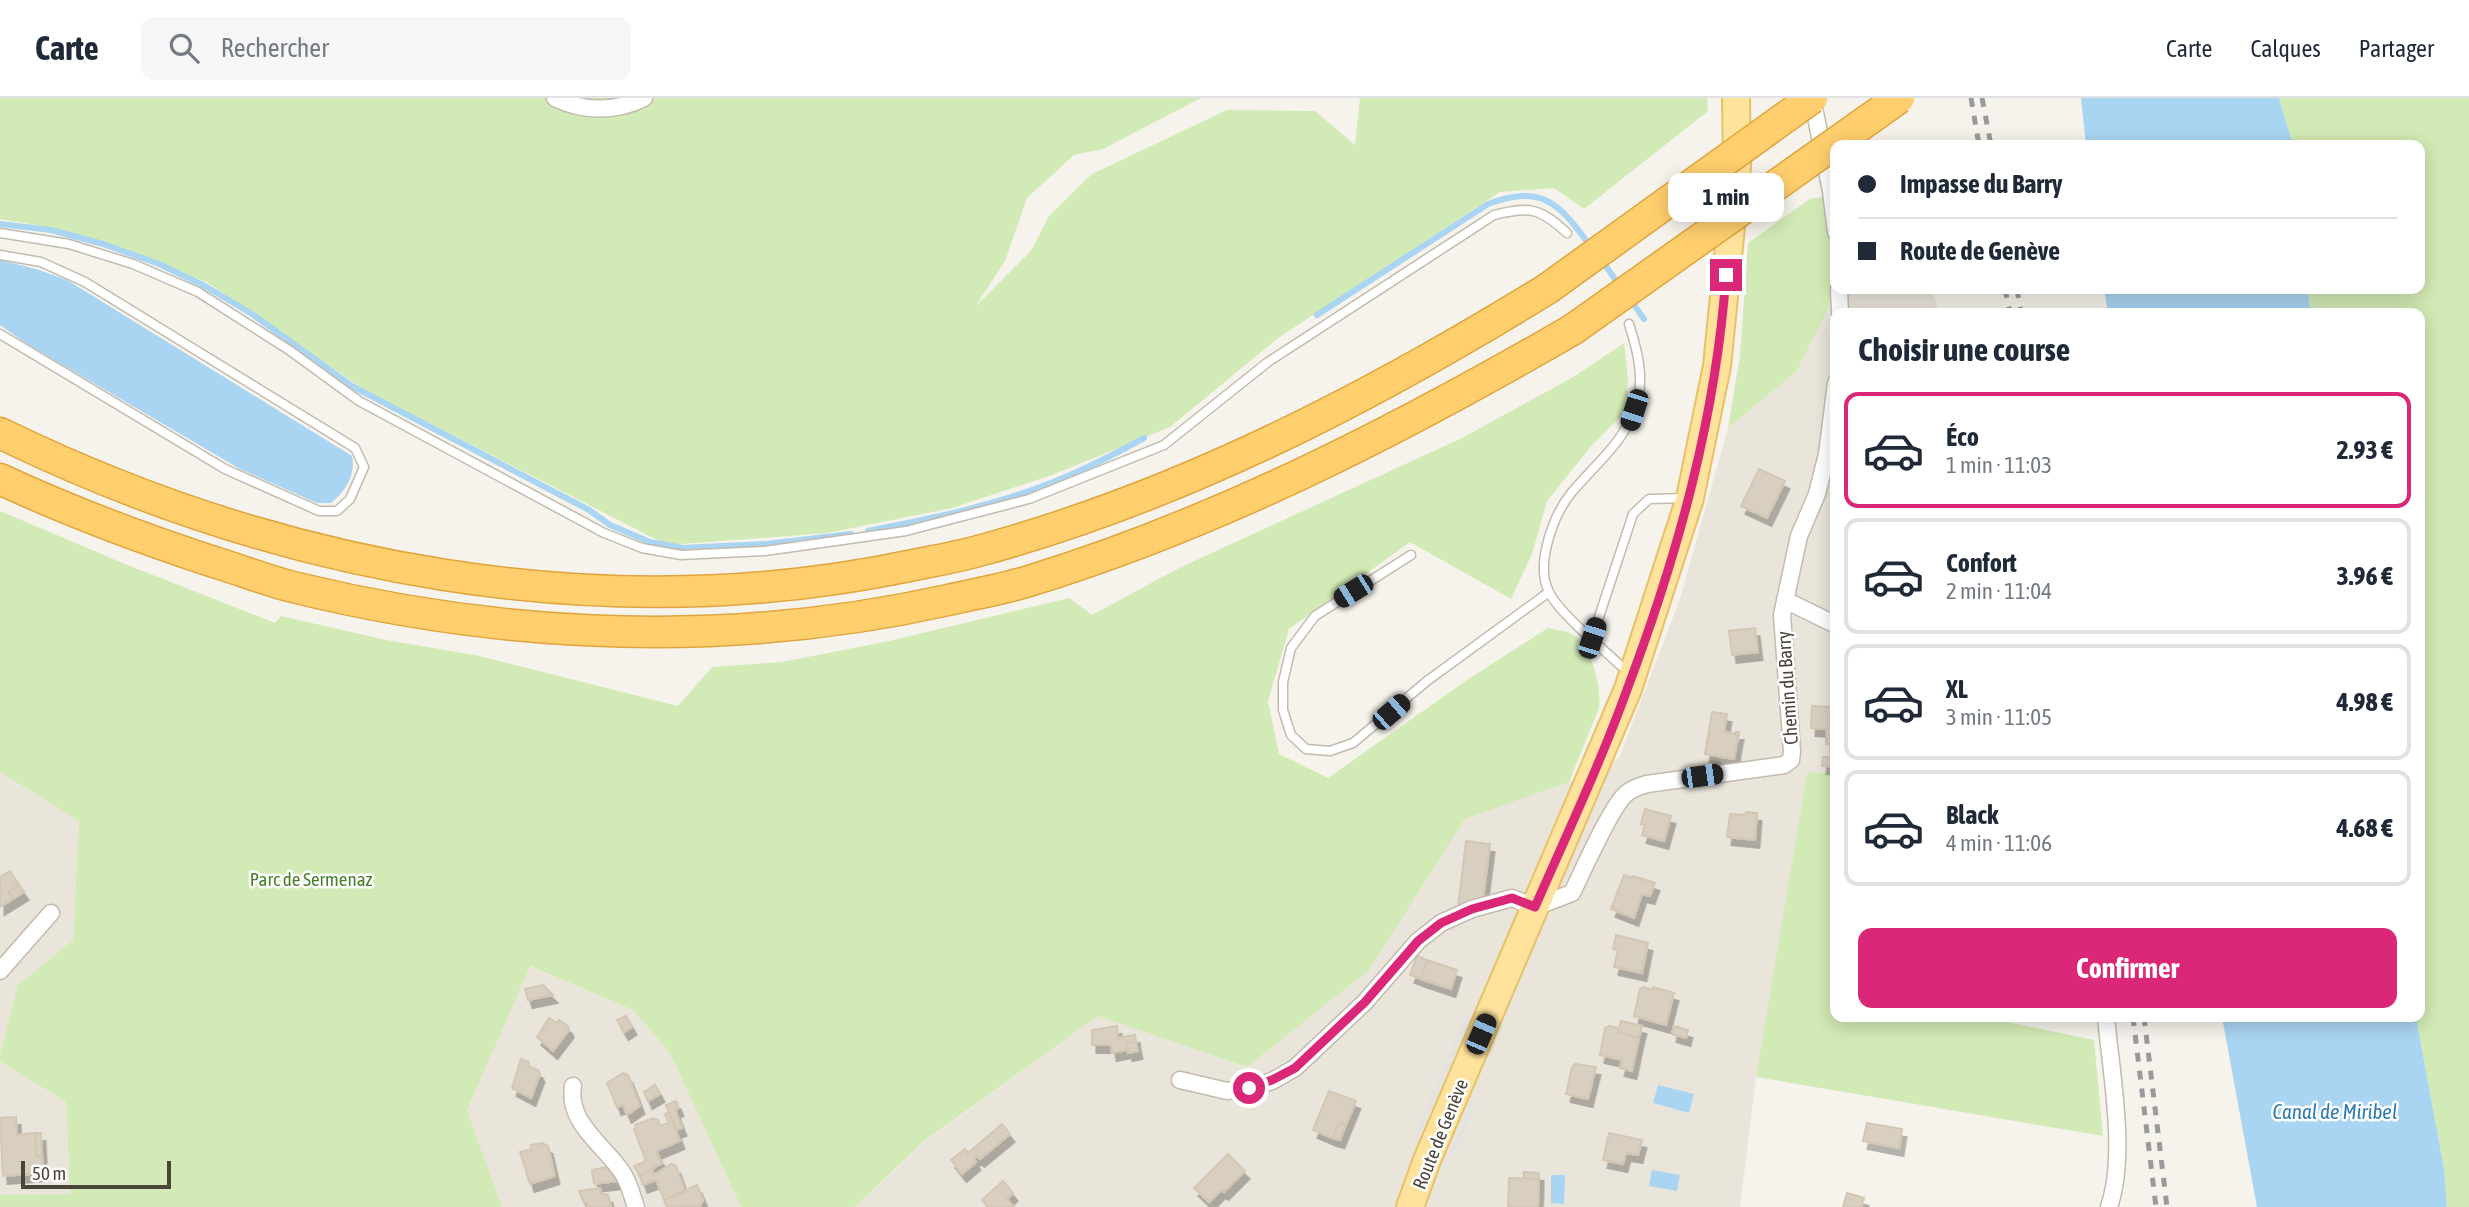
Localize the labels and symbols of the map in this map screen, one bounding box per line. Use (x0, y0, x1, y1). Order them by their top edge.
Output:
callout: 1 min (1668, 174, 1784, 222)
route end (1710, 259, 1742, 291)
car (1618, 387, 1651, 433)
car (1330, 571, 1377, 611)
car (1576, 615, 1609, 661)
street label: Chemin du Barry (1772, 630, 1802, 746)
car (1369, 690, 1414, 734)
car (1680, 763, 1725, 789)
park label: Parc de Sermenaz (250, 868, 372, 890)
car (1464, 1011, 1499, 1057)
route start (1233, 1072, 1265, 1104)
street label: Route de Genève (1408, 1076, 1472, 1192)
water label: Canal de Miribel (2273, 1099, 2397, 1123)
scale bar (21, 1158, 172, 1190)

